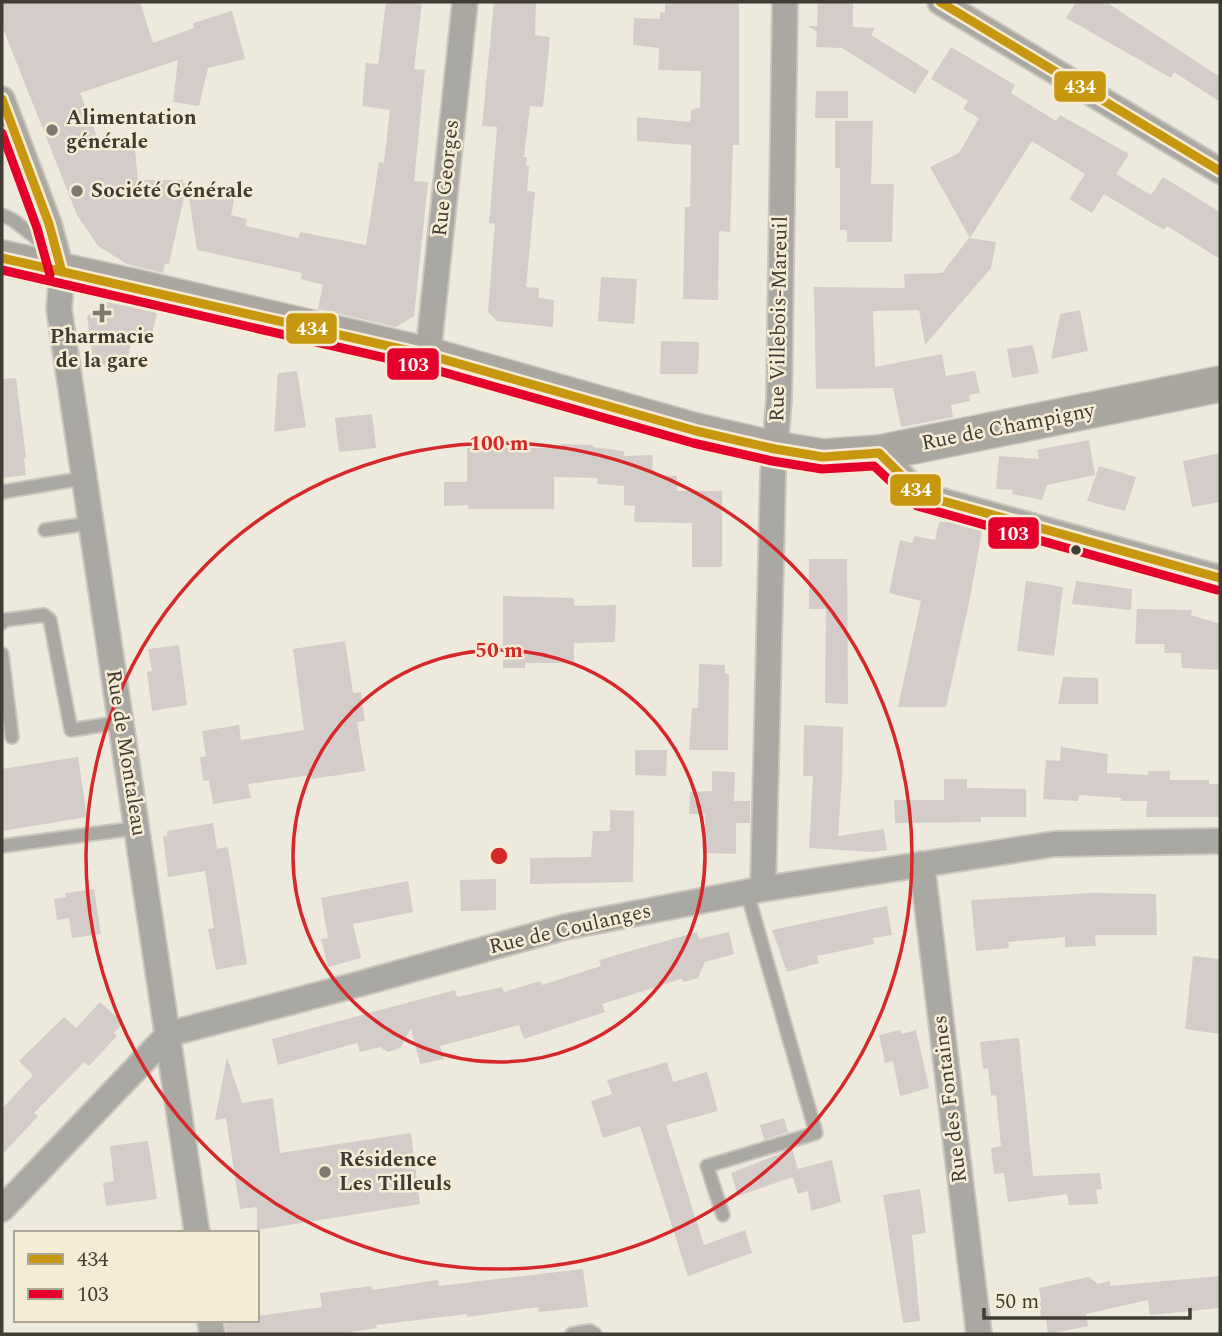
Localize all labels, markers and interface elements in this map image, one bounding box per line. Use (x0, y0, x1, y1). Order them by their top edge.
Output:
line badge: 434 (1053, 70, 1107, 103)
text: 434 (1064, 73, 1096, 102)
place label: Alimentation générale (66, 102, 197, 158)
street label: Rue Georges (424, 118, 468, 238)
marker: Alimentation générale (44, 122, 60, 138)
place label: Société Générale (91, 175, 253, 207)
marker: Société Générale (69, 183, 85, 199)
street label: Rue Villebois-Mareuil (761, 216, 797, 422)
marker: Pharmacie de la gare (94, 305, 110, 321)
line badge: 434 (285, 312, 338, 345)
text: 434 (296, 315, 328, 344)
place label: Pharmacie de la gare (50, 321, 154, 377)
line badge: 103 (386, 347, 440, 381)
text: 103 (397, 351, 429, 380)
street label: Rue de Champigny (919, 394, 1098, 459)
text: 100 m (469, 428, 529, 460)
line badge: 434 (889, 473, 942, 507)
text: 434 (900, 476, 932, 505)
line badge: 103 (987, 516, 1040, 550)
text: 103 (997, 520, 1029, 549)
unlabelled marker (1069, 543, 1083, 557)
text: 50 m (475, 635, 523, 667)
street label: Rue de Montaleau (97, 668, 155, 839)
centre of rings (487, 844, 511, 868)
street label: Rue de Coulanges (486, 895, 654, 963)
street label: Rue des Fontaines (924, 1013, 976, 1185)
place label: Résidence Les Tilleuls (339, 1144, 452, 1200)
marker: Résidence Les Tilleuls (317, 1164, 333, 1180)
legend (14, 1231, 259, 1322)
text: 434 (77, 1244, 109, 1276)
scale bar (984, 1276, 1190, 1320)
text: 103 (77, 1279, 109, 1311)
text: 50 m (995, 1286, 1039, 1318)

